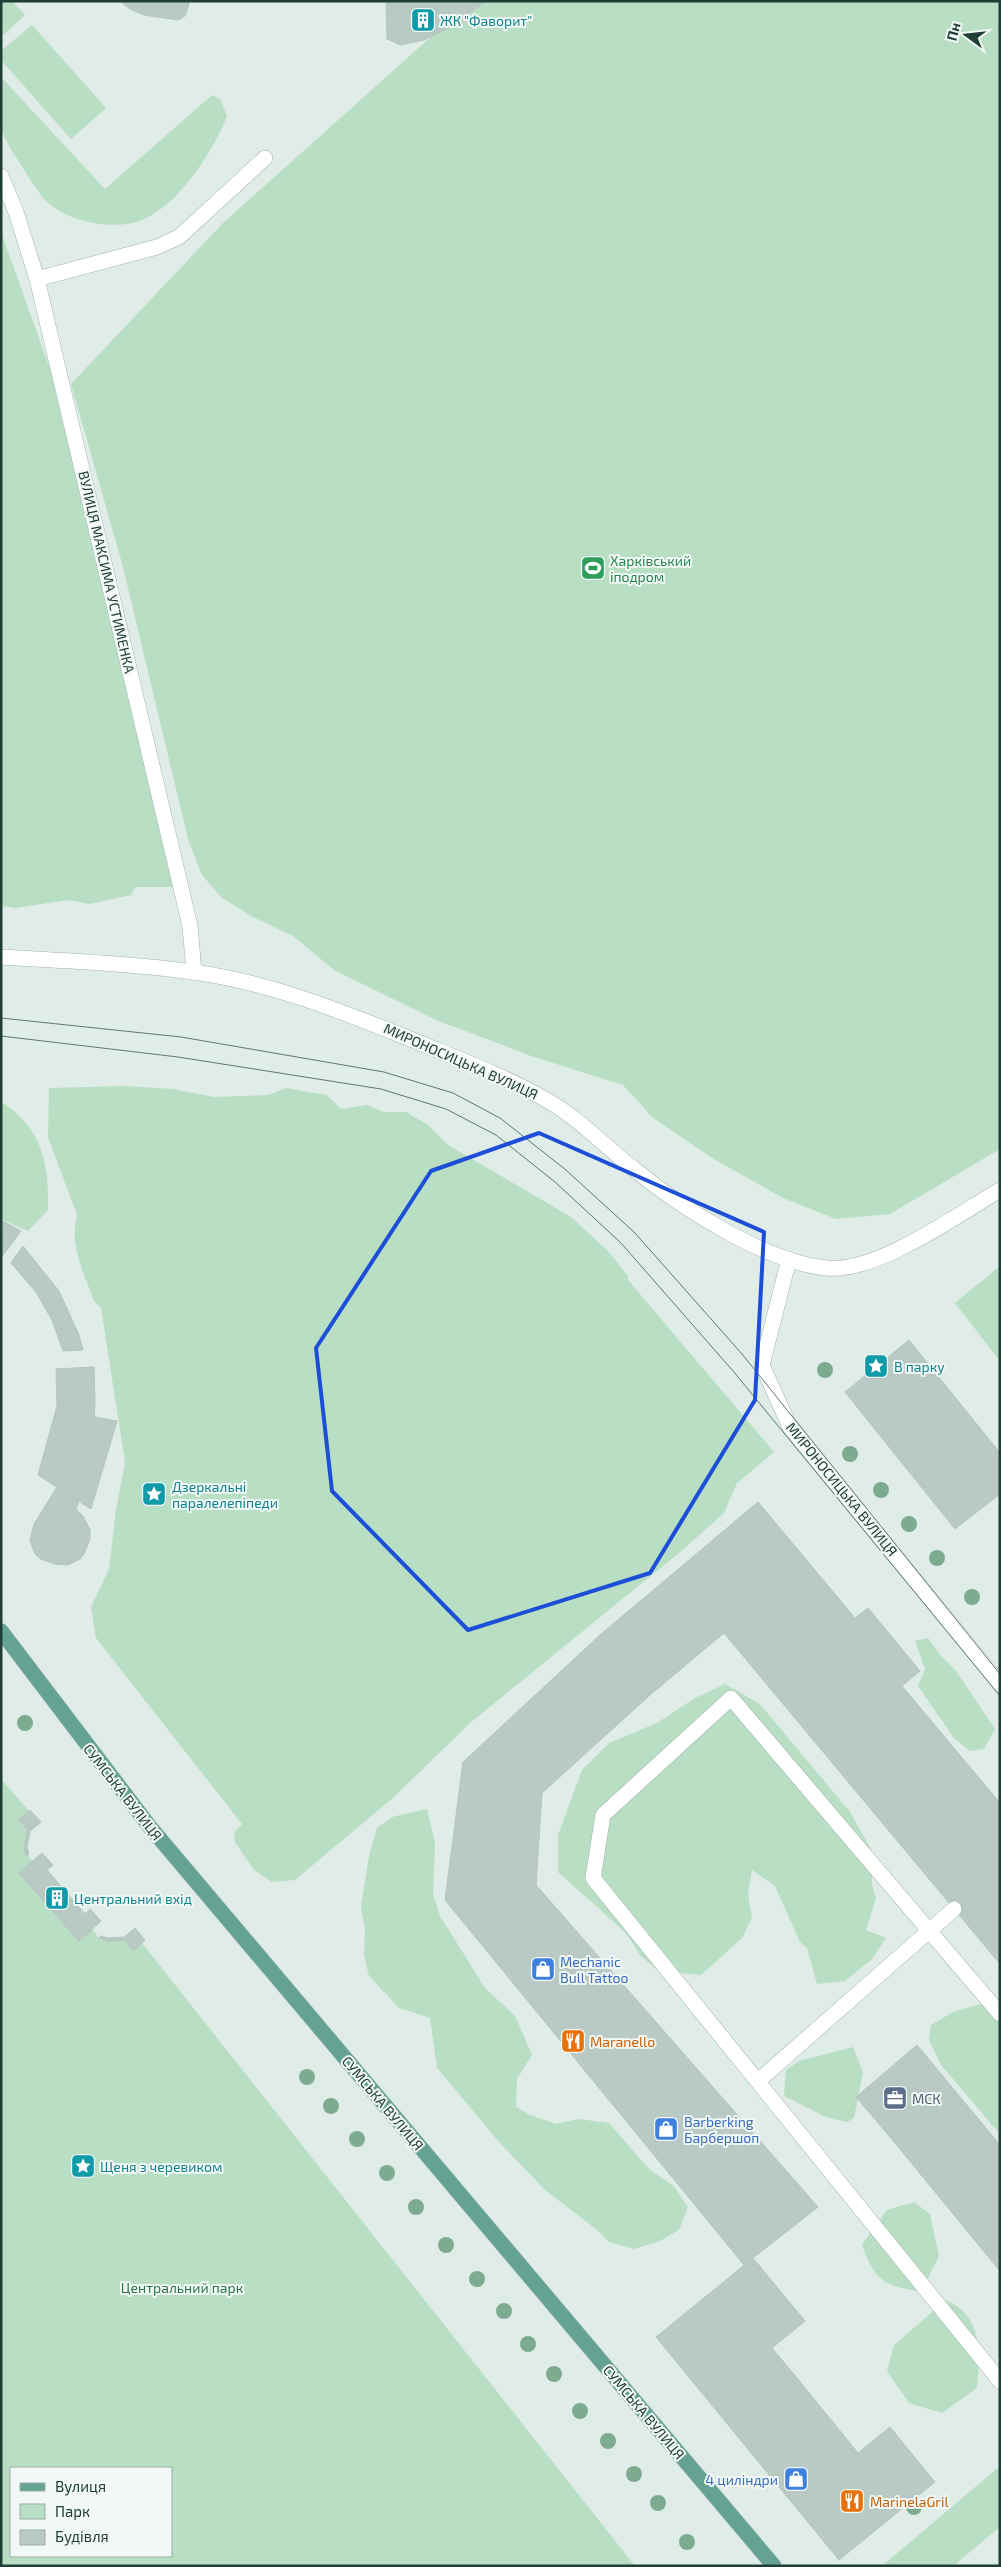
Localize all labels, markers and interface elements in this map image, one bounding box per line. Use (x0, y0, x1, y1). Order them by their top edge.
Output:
building icon: ЖК "Фаворит" (410, 7, 436, 33)
north arrow (941, 10, 991, 60)
place label: ЖК "Фаворит" (440, 12, 532, 29)
text: Пн (942, 21, 964, 42)
street label: ВУЛИЦЯ МАКСИМА УСТИМЕНКА (75, 469, 139, 675)
place label: Харківський іподром (610, 552, 691, 585)
sports icon: Харківський іподром (580, 555, 606, 581)
street label: МИРОНОСИЦЬКА ВУЛИЦЯ (381, 1019, 541, 1103)
place icon: В парку (863, 1353, 889, 1379)
place label: В парку (894, 1358, 945, 1375)
street label: МИРОНОСИЦЬКА ВУЛИЦЯ (783, 1419, 901, 1559)
place label: Дзеркальні паралелепіпеди (172, 1478, 278, 1511)
place icon: Дзеркальні паралелепіпеди (141, 1481, 167, 1507)
street label: СУМСЬКА ВУЛИЦЯ (80, 1740, 166, 1844)
building icon: Центральний вхід (44, 1885, 70, 1911)
place label: Центральний вхід (74, 1890, 192, 1907)
place label: Mechanic Bull Tattoo (560, 1953, 629, 1986)
shop icon: Mechanic Bull Tattoo (530, 1956, 556, 1982)
restaurant icon: Maranello (560, 2028, 586, 2054)
place label: Maranello (590, 2033, 655, 2050)
street label: СУМСЬКА ВУЛИЦЯ (339, 2052, 427, 2154)
office icon: МСК (882, 2085, 908, 2111)
place label: МСК (912, 2090, 941, 2107)
place label: Barberking Барбершоп (684, 2113, 759, 2146)
shop icon: Barberking Барбершоп (653, 2116, 679, 2142)
place icon: Щеня з черевиком (70, 2153, 96, 2179)
place label: Щеня з черевиком (100, 2158, 222, 2175)
park label: Центральний парк (121, 2279, 244, 2296)
street label: СУМСЬКА ВУЛИЦЯ (600, 2361, 688, 2463)
shop icon: 4 циліндри (783, 2466, 809, 2492)
legend (10, 2467, 172, 2557)
place label: 4 циліндри (706, 2471, 778, 2488)
text: Вулиця (55, 2477, 106, 2496)
restaurant icon: MarinelaGril (839, 2488, 865, 2514)
place label: MarinelaGril (870, 2493, 949, 2510)
text: Парк (55, 2502, 90, 2520)
text: Будівля (55, 2527, 109, 2546)

